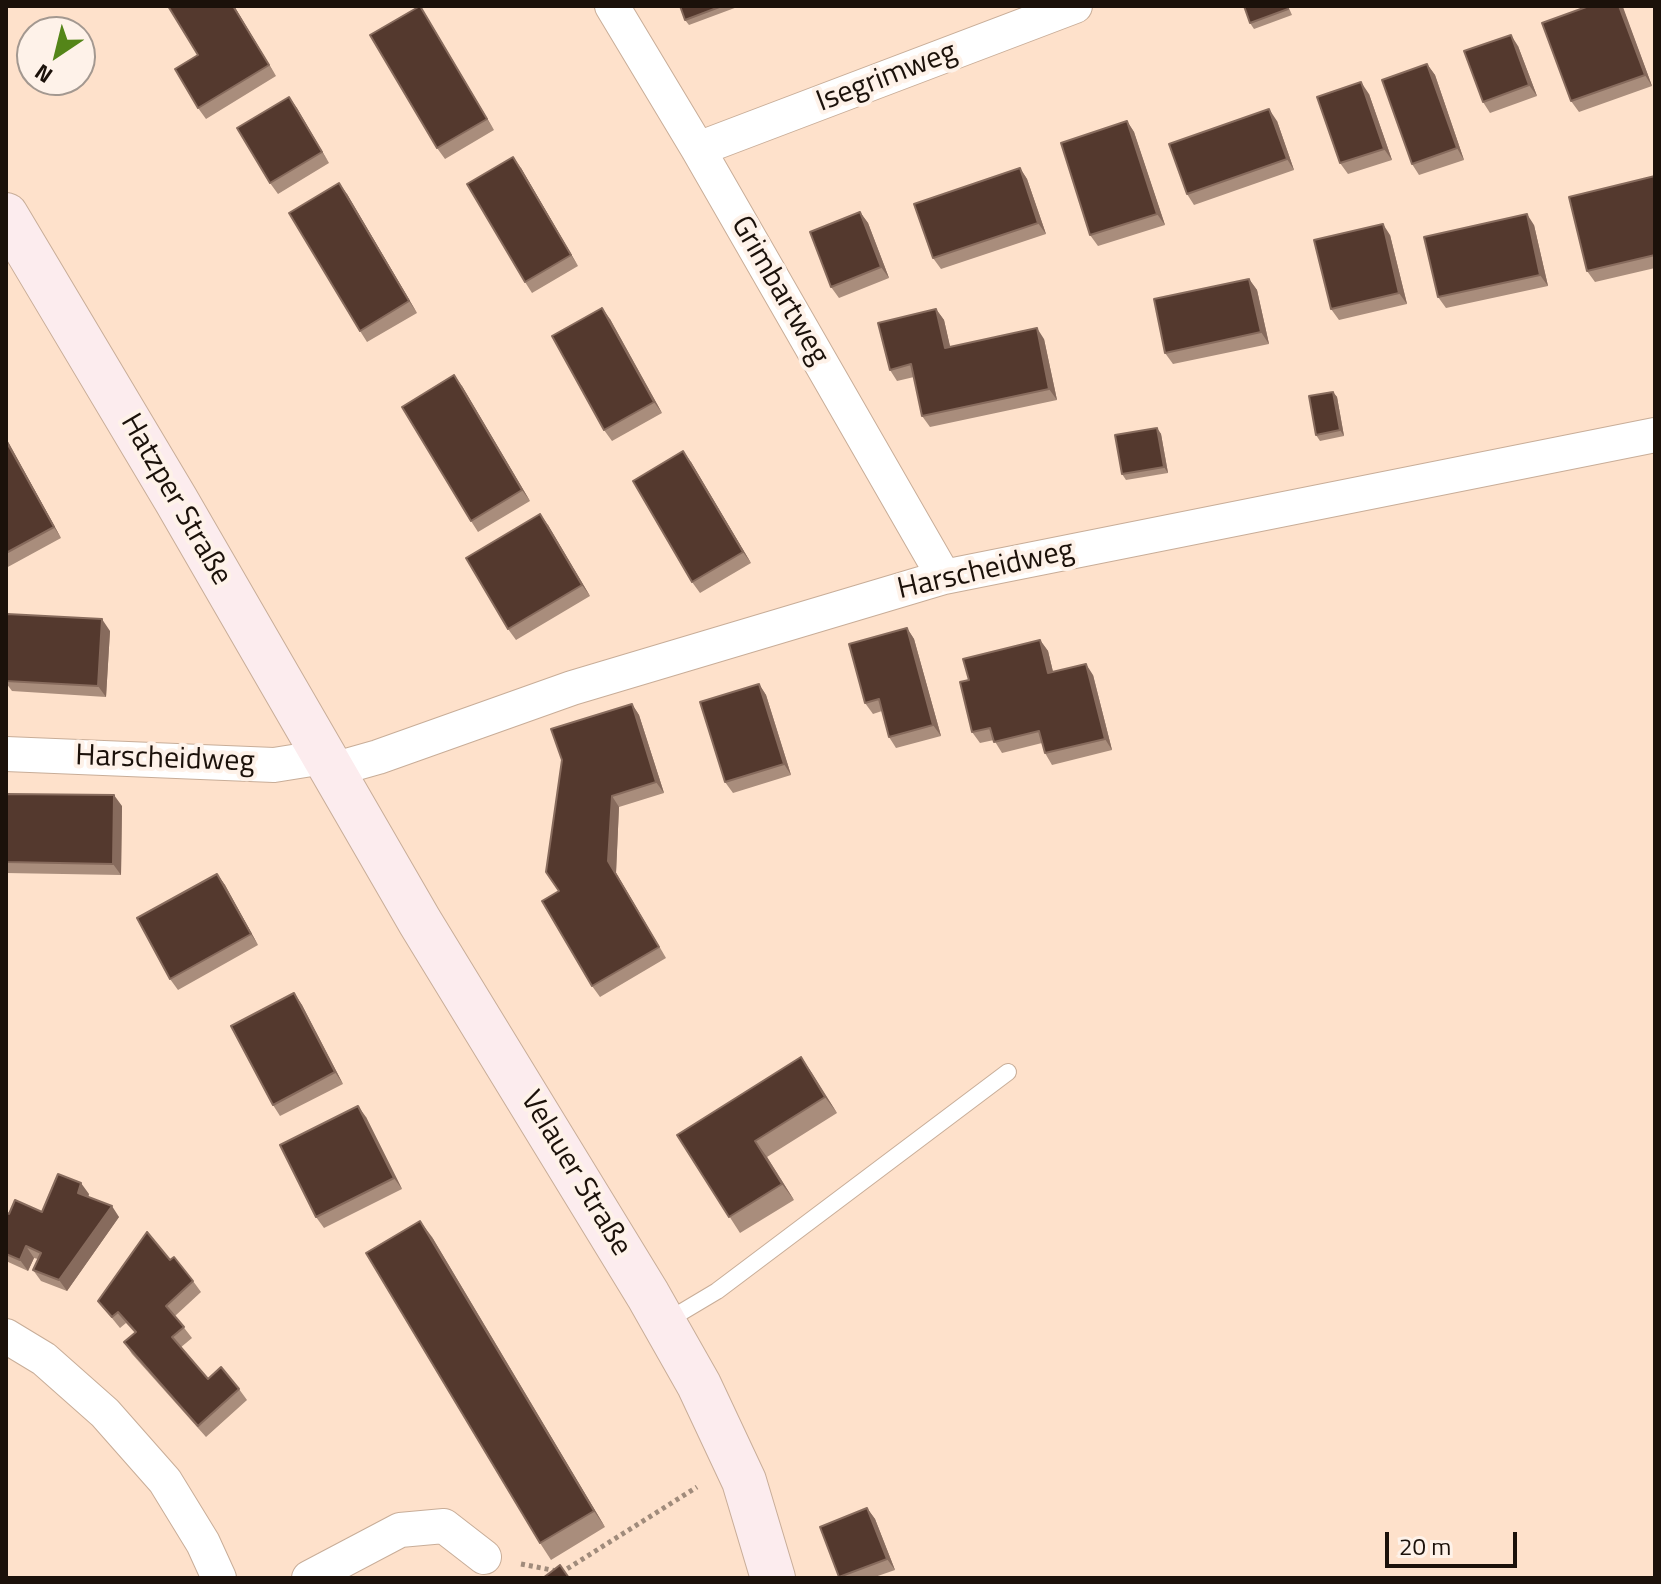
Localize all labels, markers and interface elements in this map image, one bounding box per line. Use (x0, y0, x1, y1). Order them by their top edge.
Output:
north arrow (16, 16, 96, 96)
street label: Isegrimweg (812, 35, 962, 121)
text: N (27, 56, 59, 92)
street label: Grimbartweg (722, 210, 836, 372)
street label: Hatzper Straße (111, 408, 239, 592)
street label: Harscheidweg (894, 533, 1078, 609)
street label: Harscheidweg (75, 739, 255, 781)
street label: Velauer Straße (512, 1085, 638, 1263)
scale bar (1389, 1516, 1521, 1566)
text: 20 m (1399, 1528, 1451, 1564)

